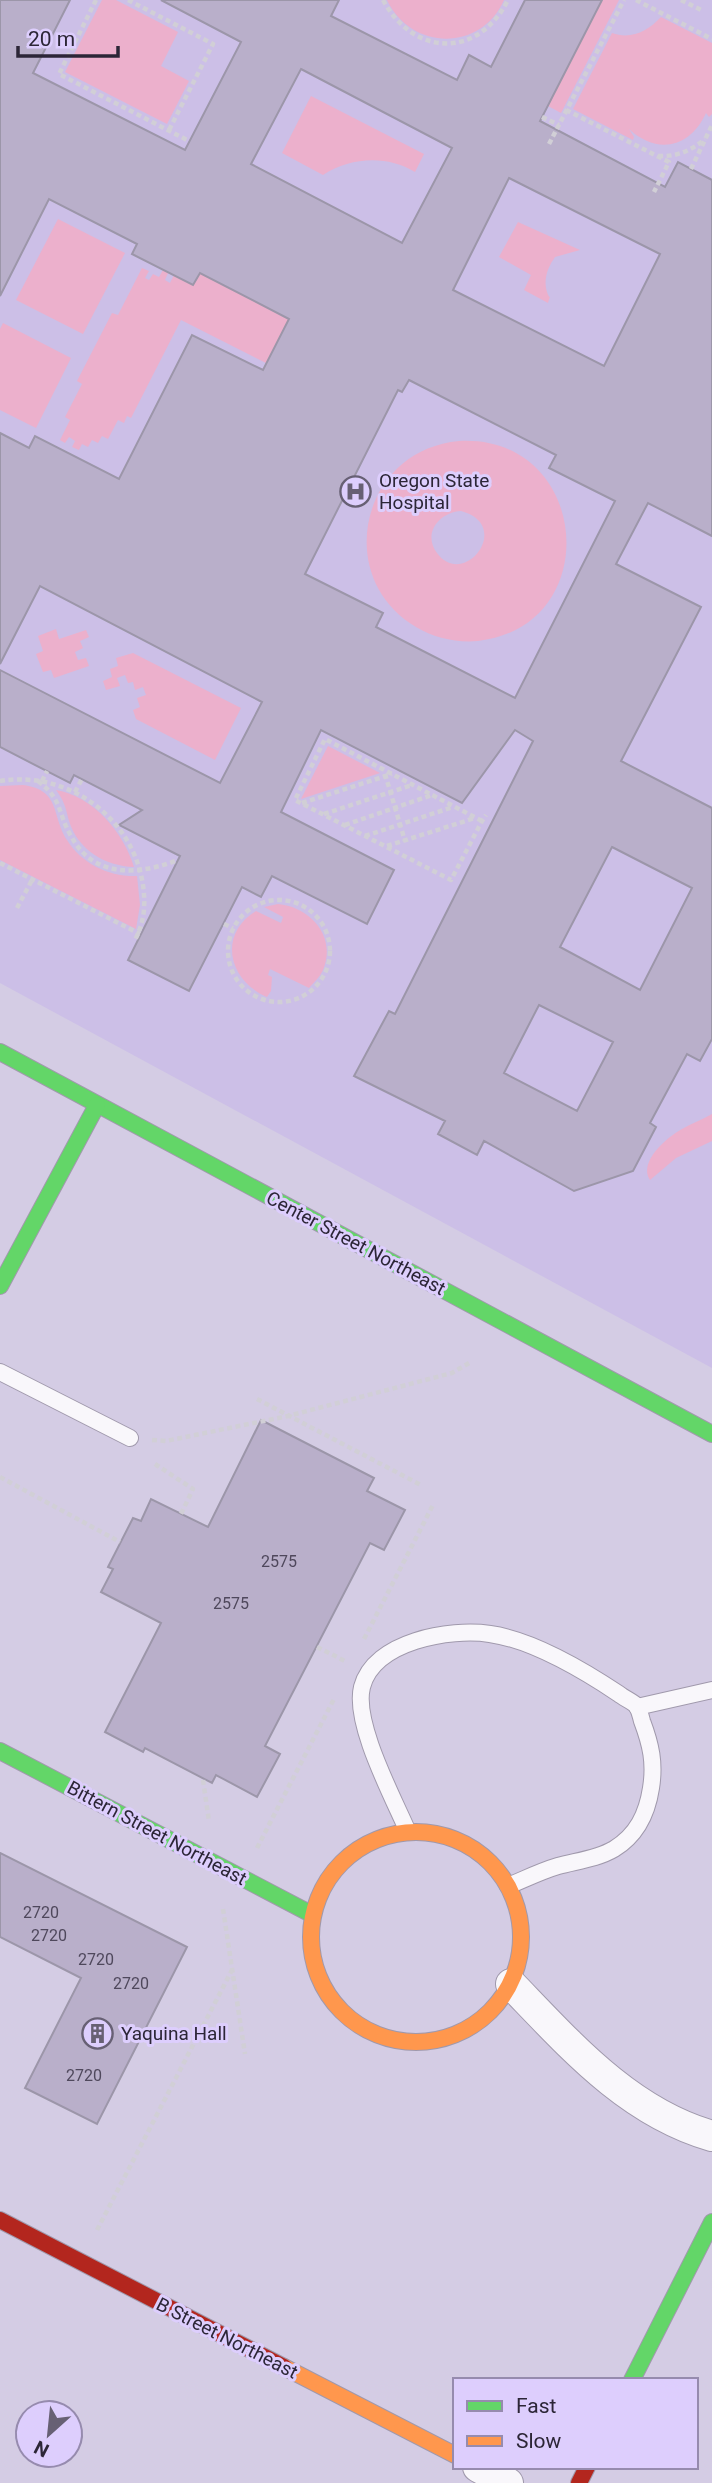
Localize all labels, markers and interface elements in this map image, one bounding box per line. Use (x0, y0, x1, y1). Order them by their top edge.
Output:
scale bar (18, 14, 117, 58)
text: 20 m (28, 27, 75, 51)
place label: Oregon State Hospital (379, 469, 489, 514)
hospital icon: Oregon State Hospital (339, 474, 373, 508)
street label: Center Street Northeast (262, 1186, 450, 1300)
house number: 2575 (261, 1552, 297, 1571)
house number: 2575 (213, 1594, 249, 1613)
street label: Bittern Street Northeast (63, 1776, 251, 1890)
house number: 2720 (23, 1903, 59, 1922)
house number: 2720 (31, 1926, 67, 1945)
house number: 2720 (78, 1950, 114, 1969)
house number: 2720 (113, 1974, 149, 1993)
building icon: Yaquina Hall (81, 2016, 115, 2050)
place label: Yaquina Hall (121, 2022, 227, 2045)
house number: 2720 (66, 2066, 102, 2085)
street label: B Street Northeast (152, 2292, 302, 2384)
legend (453, 2378, 698, 2469)
text: Fast (516, 2394, 557, 2418)
north arrow (14, 2399, 84, 2469)
text: Slow (516, 2429, 562, 2453)
text: N (30, 2435, 53, 2462)

